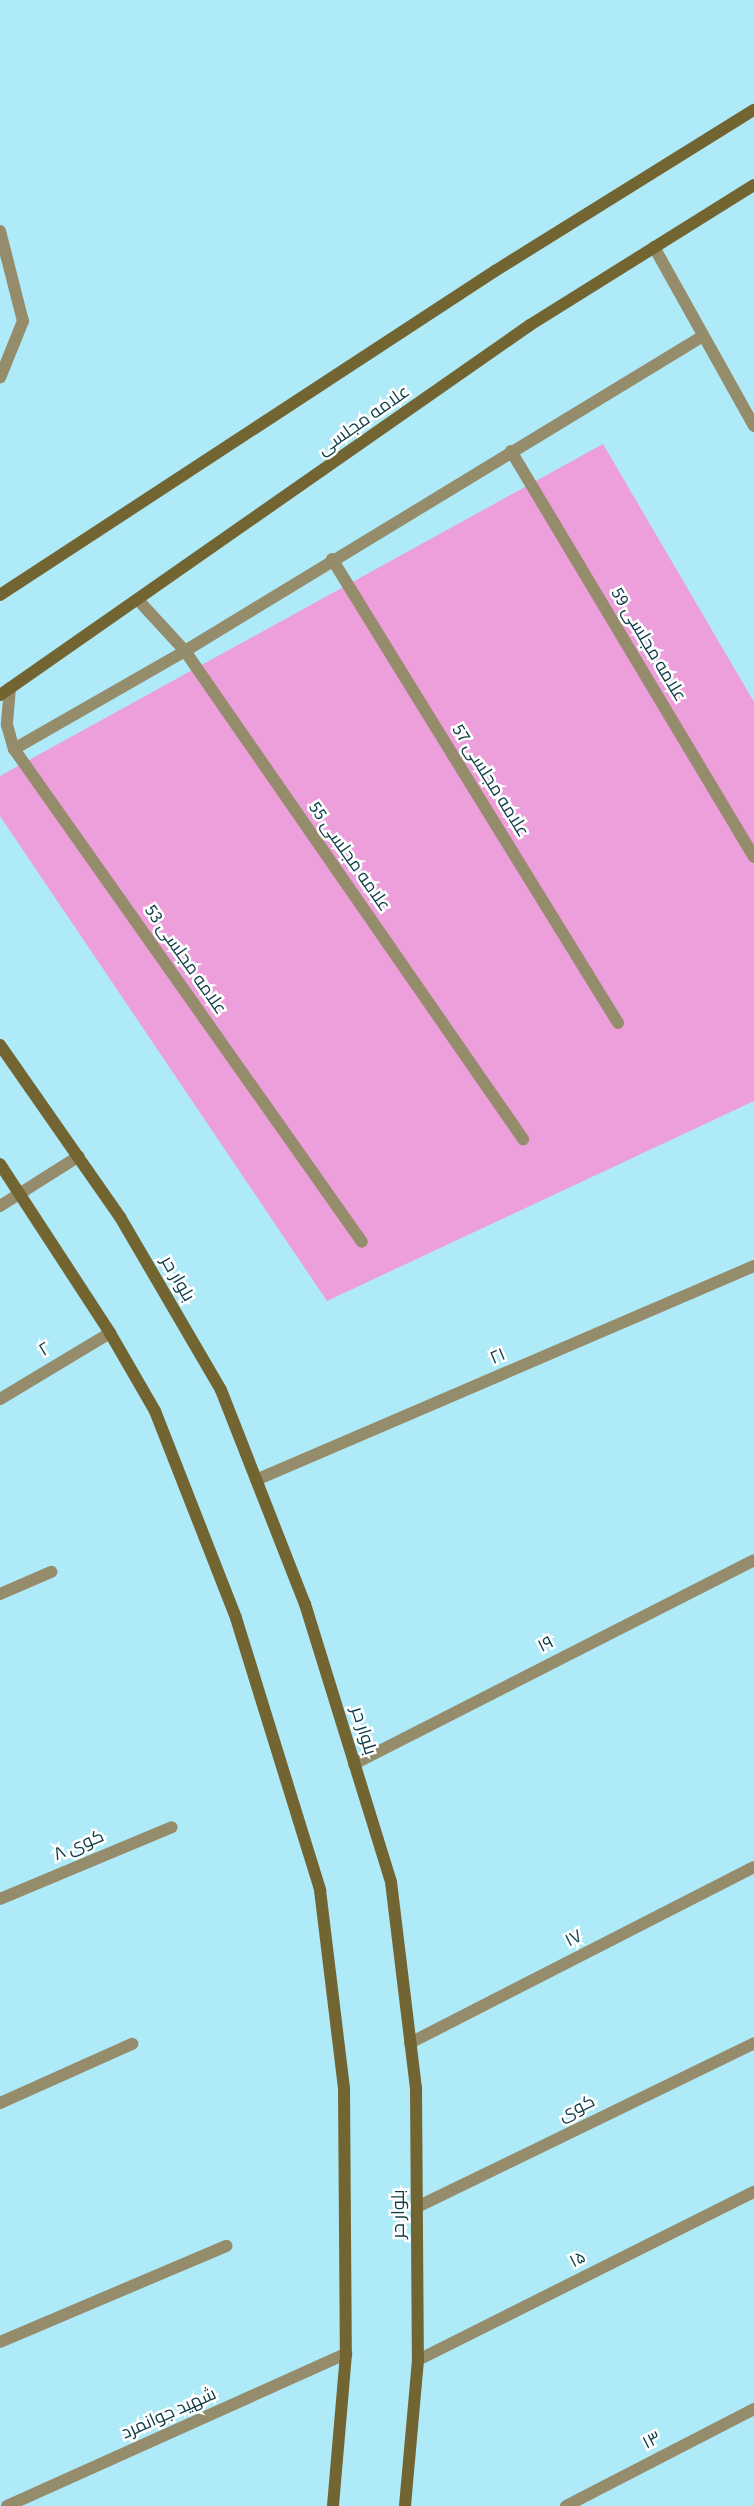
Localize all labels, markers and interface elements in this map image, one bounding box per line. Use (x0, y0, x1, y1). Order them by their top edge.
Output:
street label: علامه مجلسی (314, 381, 414, 461)
street label: علامه مجلسی 59 (605, 584, 691, 706)
street label: علامه مجلسی 57 (447, 721, 533, 841)
street label: علامه مجلسی 55 (303, 798, 395, 916)
street label: علامه مجلسی 53 (139, 901, 231, 1019)
street label: بلوار حر (155, 1252, 199, 1306)
street label: ۲ (35, 1338, 55, 1362)
street label: ۲۱ (487, 1344, 509, 1370)
street label: ۱۹ (534, 1632, 558, 1658)
street label: بلوار حر (345, 1704, 381, 1758)
street label: کوی ۸ (51, 1826, 107, 1866)
street label: ۱۷ (562, 1926, 586, 1952)
street label: کوی (555, 2091, 599, 2127)
street label: بلوار حر (388, 2189, 410, 2239)
street label: ۱۵ (566, 2247, 590, 2273)
street label: شهید جوانمرد (118, 2383, 220, 2445)
street label: ۱۳ (639, 2427, 665, 2455)

